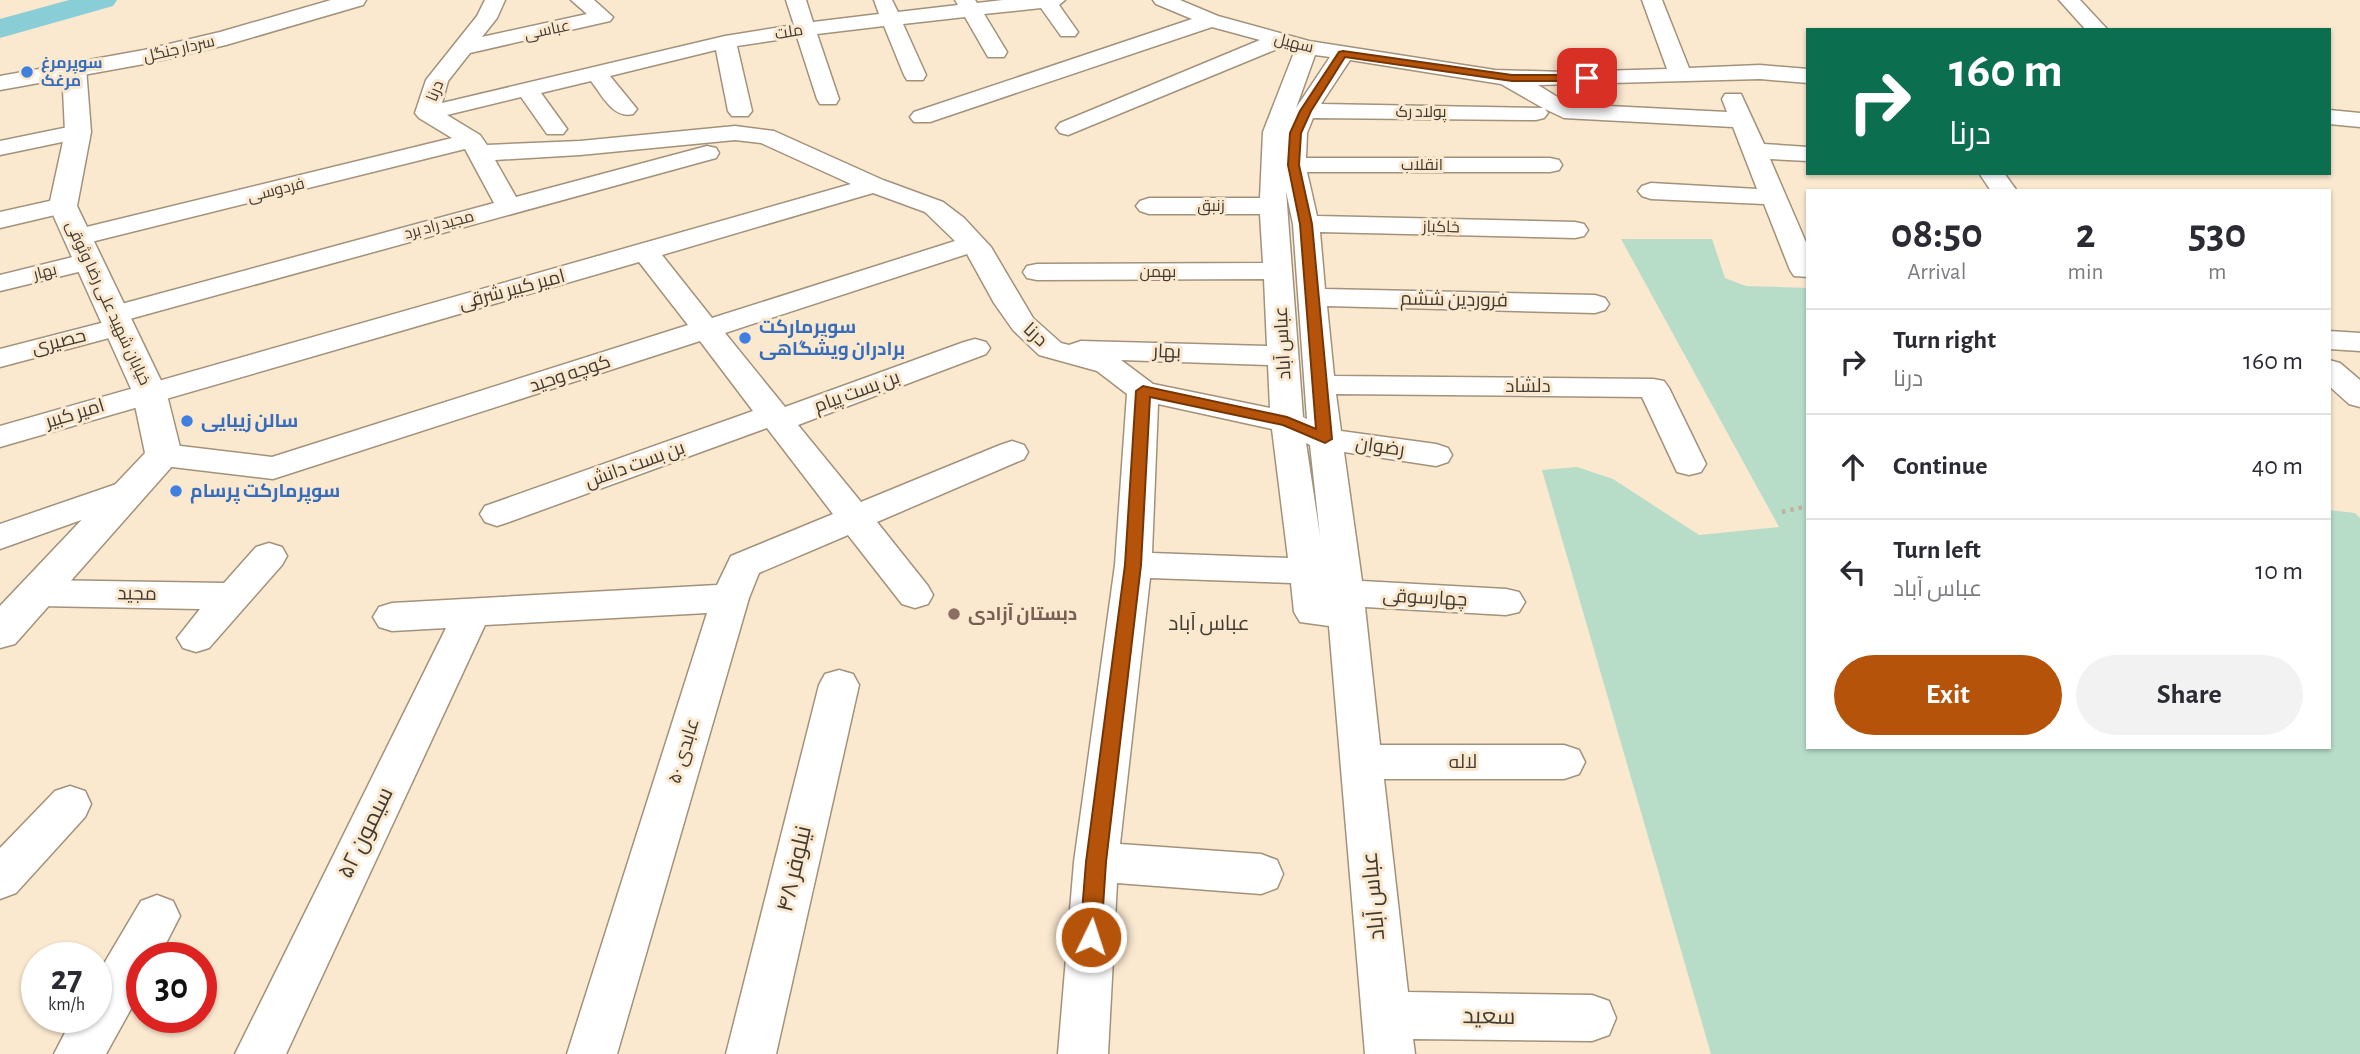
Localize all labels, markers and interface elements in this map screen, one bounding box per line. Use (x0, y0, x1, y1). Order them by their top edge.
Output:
street label: عباسی (523, 17, 572, 45)
street label: ملت (774, 22, 804, 42)
street label: سهیل (1272, 30, 1315, 58)
street label: سردار جنگل (142, 33, 217, 67)
text: 160 m (1949, 47, 2063, 96)
pin (1557, 48, 1617, 108)
place label: سوپرمرغ مرغک (41, 55, 103, 90)
icon: right (1834, 56, 1925, 147)
icon: arrive (1568, 59, 1606, 97)
marker: سوپرمرغ مرغک (19, 64, 35, 80)
street label: درنا (424, 78, 447, 104)
street label: پولاد رک (1396, 104, 1447, 123)
text: درنا (1949, 118, 1991, 150)
street label: انقلاب (1401, 157, 1443, 174)
street label: فردوسی (246, 175, 307, 207)
street label: زنبق (1197, 198, 1225, 216)
street label: مجید راد برد (402, 208, 476, 243)
text: 08:50 (1891, 213, 1983, 255)
text: 2 (2076, 213, 2095, 255)
text: 530 (2188, 213, 2246, 255)
street label: خیابان شهید علی رضا وثوقی (61, 218, 154, 388)
street label: خاکباز (1421, 219, 1460, 236)
street label: بهار (31, 261, 59, 285)
text: Arrival (1907, 261, 1966, 284)
text: min (2068, 261, 2103, 284)
text: m (2208, 261, 2226, 284)
street label: بهمن (1140, 264, 1176, 282)
street label: امیر کبیر شرقی (457, 266, 567, 314)
street label: فروردین ششم (1400, 289, 1508, 313)
street label: عباس آباد (1270, 306, 1295, 380)
place label: سوپرمارکت برادران ویشگاهی (759, 318, 905, 360)
street label: درنا (1019, 320, 1051, 351)
street label: حصیری (30, 326, 88, 359)
text: Turn right (1893, 327, 1996, 353)
marker: سوپرمارکت برادران ویشگاهی (737, 330, 753, 346)
street label: بهار (1152, 342, 1181, 363)
icon: right (1834, 343, 1872, 381)
text: 160 m (2243, 348, 2303, 374)
street label: کوچه وحید (527, 352, 614, 398)
street label: بن بست پیام (812, 368, 903, 419)
text: درنا (1893, 368, 1923, 391)
street label: دلشاد (1505, 376, 1551, 396)
street label: امیر کبیر (42, 396, 107, 433)
place label: سالن زیبایی (201, 412, 298, 433)
marker: سالن زیبایی (179, 413, 195, 429)
street label: رضوان (1354, 434, 1406, 461)
street label: بن بست دانش (582, 437, 688, 493)
icon: ahead (1834, 448, 1872, 486)
text: Continue (1893, 453, 1988, 479)
text: 40 m (2252, 453, 2303, 479)
place label: سوپرمارکت پرسام (190, 482, 340, 504)
marker: سوپرمارکت پرسام (168, 483, 184, 499)
text: Turn left (1893, 537, 1981, 563)
icon: left (1834, 553, 1872, 591)
text: 10 m (2255, 558, 2303, 584)
text: عباس آباد (1893, 578, 1982, 601)
street label: مجید (117, 584, 157, 604)
street label: چهارسوقی (1382, 586, 1468, 612)
place label: دبستان آزادی (968, 603, 1077, 626)
marker: دبستان آزادی (946, 606, 962, 622)
district label: عباس آباد (1168, 611, 1250, 636)
button: Exit (1834, 655, 2062, 735)
button: Share (2076, 655, 2303, 735)
street label: عابدی ۵۰ (665, 716, 704, 786)
street label: لاله (1449, 753, 1477, 772)
street label: سیمون ۵۲ (334, 784, 399, 883)
street label: نیلوفر ۴۸ (774, 824, 816, 914)
street label: عباس آباد (1357, 851, 1390, 942)
position arrow (1054, 900, 1128, 974)
speed limit sign: 30 (126, 942, 217, 1033)
text: 27 (51, 961, 82, 996)
text: km/h (48, 996, 85, 1014)
street label: سعید (1462, 1005, 1516, 1029)

